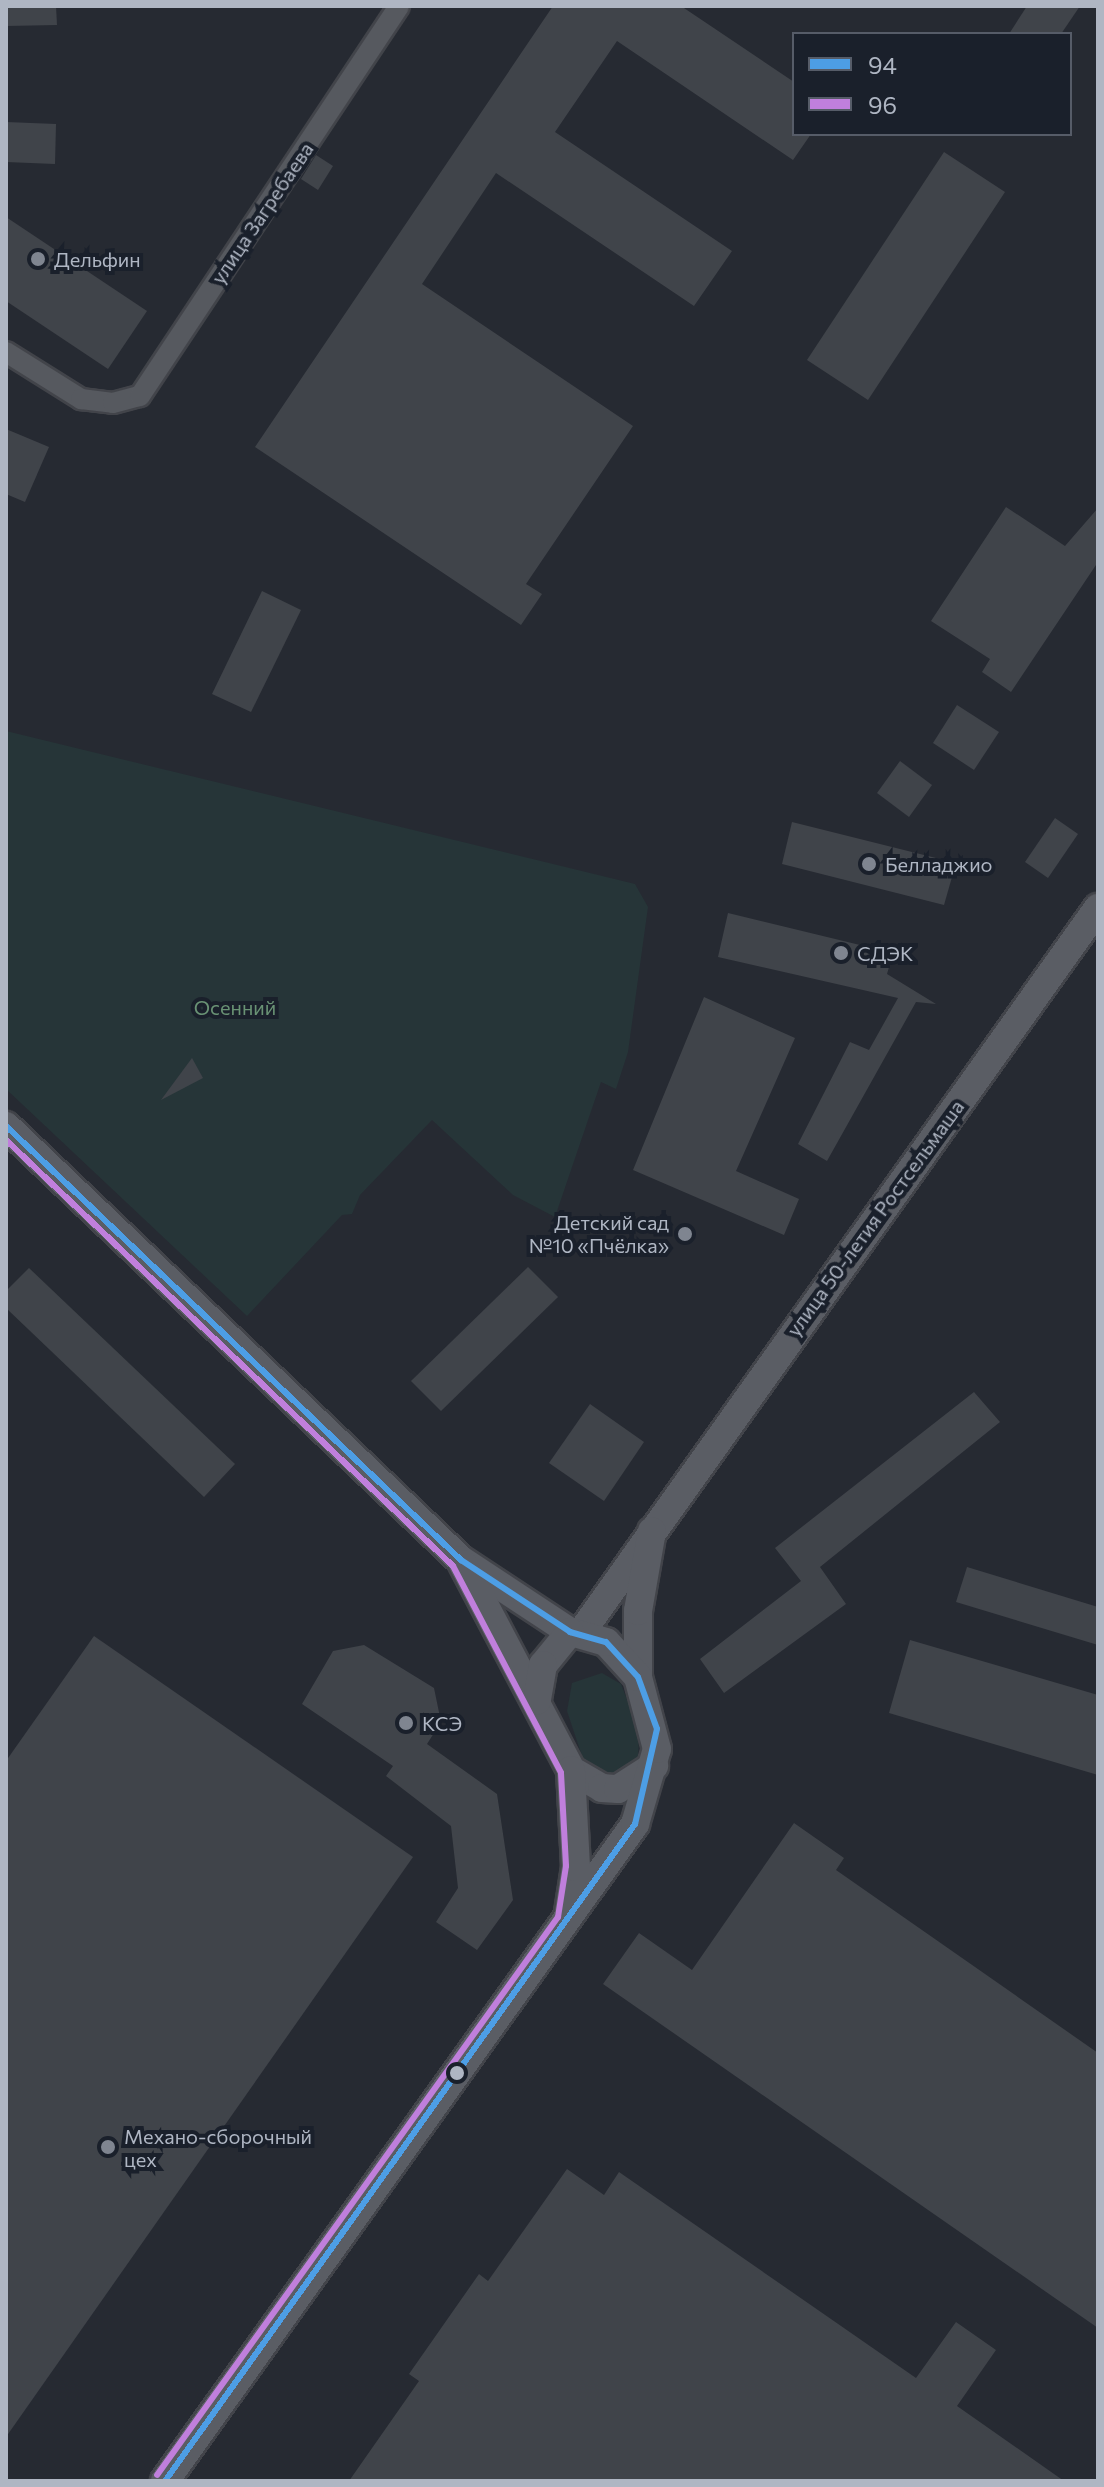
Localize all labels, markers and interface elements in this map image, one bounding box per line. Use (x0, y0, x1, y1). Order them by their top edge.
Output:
legend (792, 32, 1072, 136)
text: 94 (868, 50, 897, 79)
text: 96 (868, 90, 897, 119)
street label: улица Загребаева (206, 138, 318, 288)
place label: Дельфин (54, 247, 141, 271)
marker: Дельфин (29, 250, 47, 268)
place label: Белладжио (885, 852, 993, 876)
marker: Белладжио (860, 855, 878, 873)
place label: СДЭК (857, 941, 914, 965)
marker: СДЭК (832, 944, 850, 962)
park label: Осенний (194, 995, 276, 1019)
street label: улица 50-летия Ростсельмаша (781, 1095, 969, 1341)
place label: Детский сад №10 «Пчёлка» (529, 1210, 669, 1257)
marker: Детский сад №10 «Пчёлка» (676, 1225, 694, 1243)
place label: КСЭ (422, 1711, 462, 1735)
marker: КСЭ (397, 1714, 415, 1732)
unlabelled marker (449, 2065, 465, 2081)
place label: Механо-сборочный цех (124, 2124, 312, 2171)
marker: Механо-сборочный цех (99, 2138, 117, 2156)

